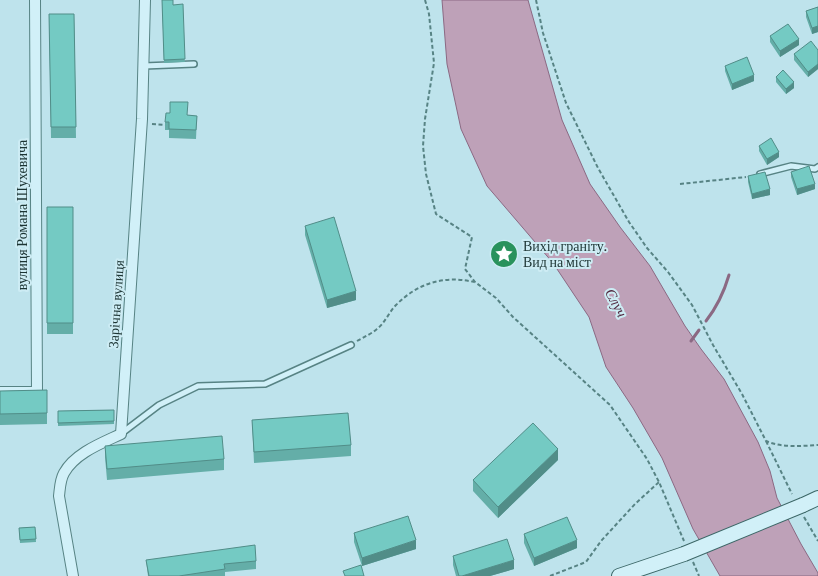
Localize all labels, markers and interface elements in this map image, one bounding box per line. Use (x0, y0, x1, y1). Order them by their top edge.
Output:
street label: вулиця Романа Шухевича (14, 139, 30, 290)
place label: Вихід граніту. Вид на міст (523, 238, 607, 270)
place icon: Вихід граніту. Вид на міст (489, 239, 519, 269)
street label: Зарічна вулиця (105, 259, 127, 349)
water label: Случ (602, 286, 630, 320)

